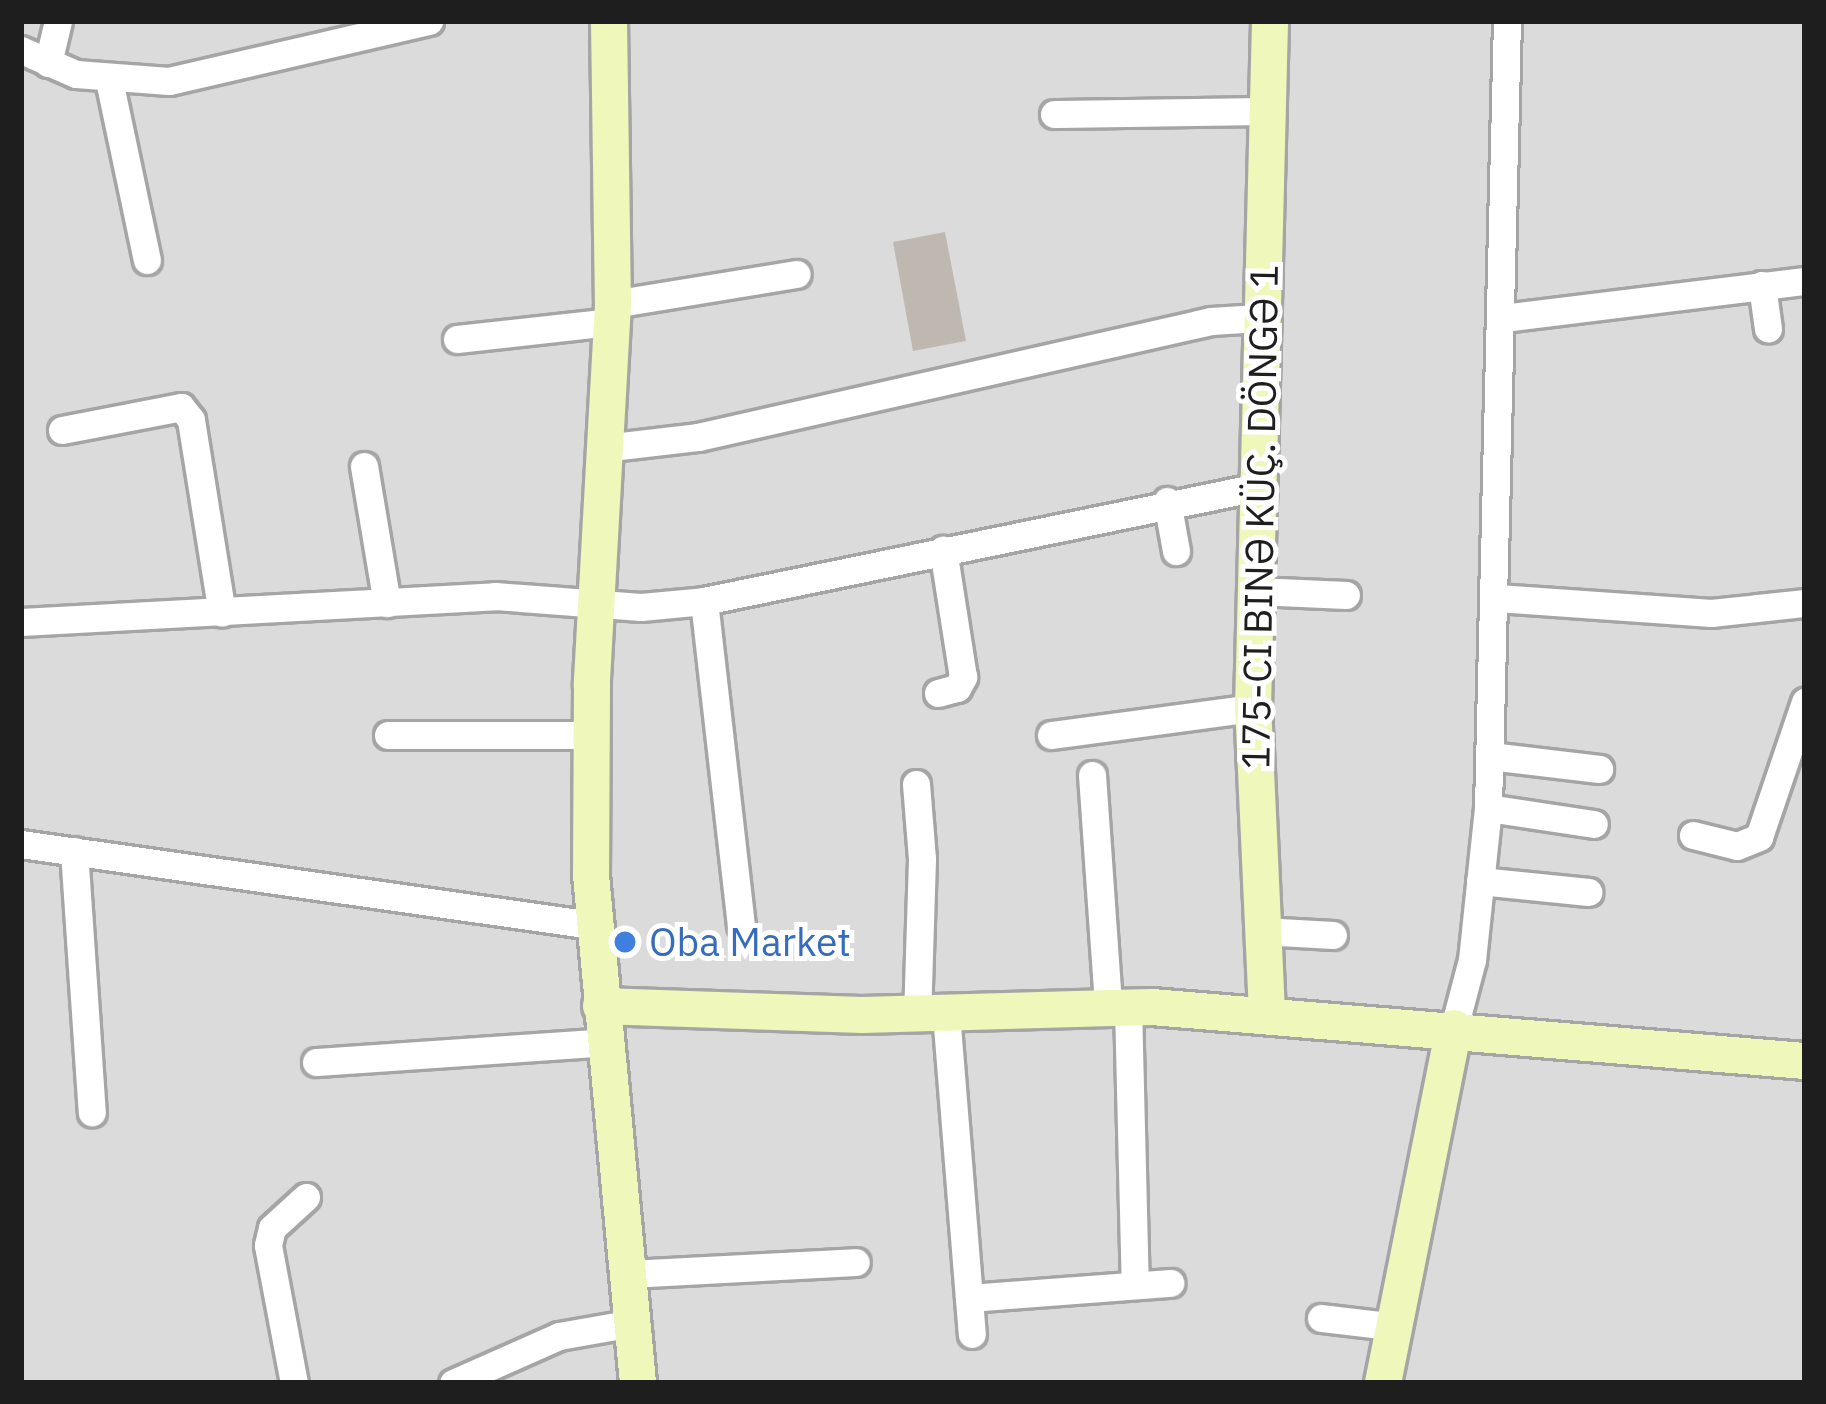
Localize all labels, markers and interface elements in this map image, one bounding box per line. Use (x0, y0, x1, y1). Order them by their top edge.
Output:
street label: 175-CI BINƏ KÜÇ. DÖNGƏ 1 (1232, 264, 1288, 770)
place label: Oba Market (649, 919, 851, 965)
marker: Oba Market (612, 929, 638, 955)

